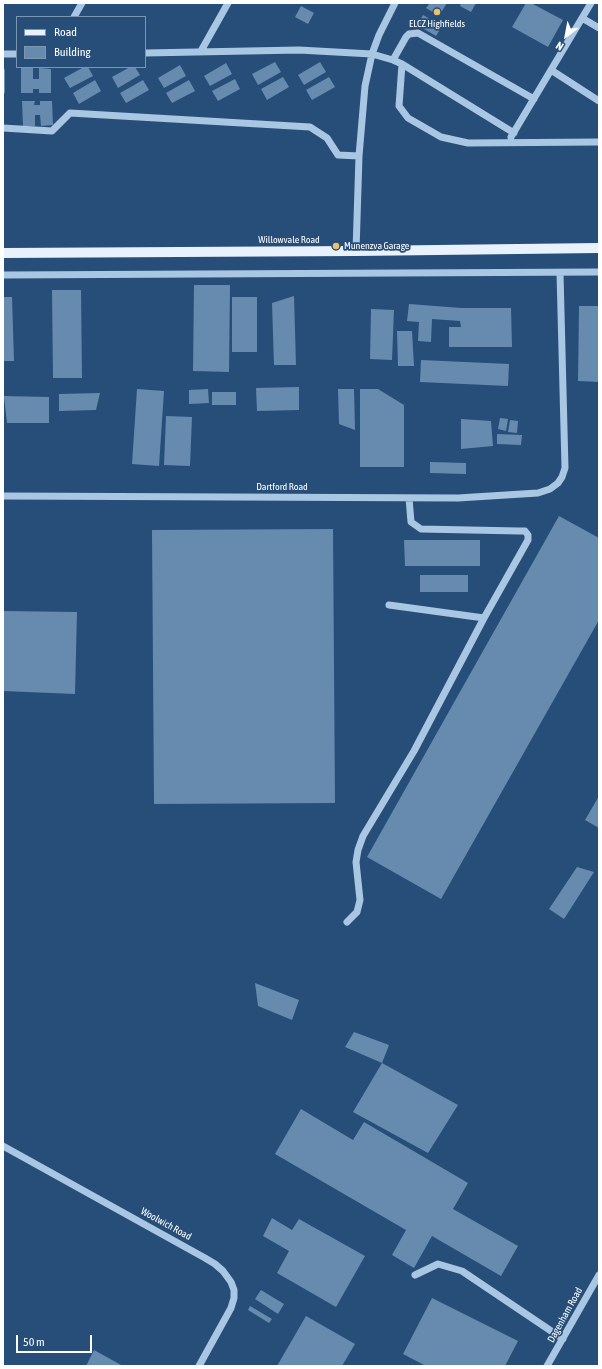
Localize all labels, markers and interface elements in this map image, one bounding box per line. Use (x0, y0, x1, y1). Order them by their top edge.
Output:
marker: ELCZ Highfields (432, 7, 442, 17)
legend (16, 16, 146, 68)
north arrow (546, 16, 586, 56)
place label: ELCZ Highfields (409, 18, 465, 30)
text: Road (54, 25, 77, 39)
text: N (554, 39, 566, 53)
text: Building (54, 45, 91, 59)
street label: Willowvale Road (258, 234, 320, 246)
place label: Munenzva Garage (344, 240, 409, 252)
marker: Munenzva Garage (331, 241, 341, 251)
street label: Dartford Road (256, 481, 308, 493)
street label: Woolwich Road (139, 1205, 193, 1243)
street label: Dagenham Road (545, 1285, 585, 1345)
scale bar (18, 1327, 94, 1353)
text: 50 m (23, 1335, 45, 1349)

